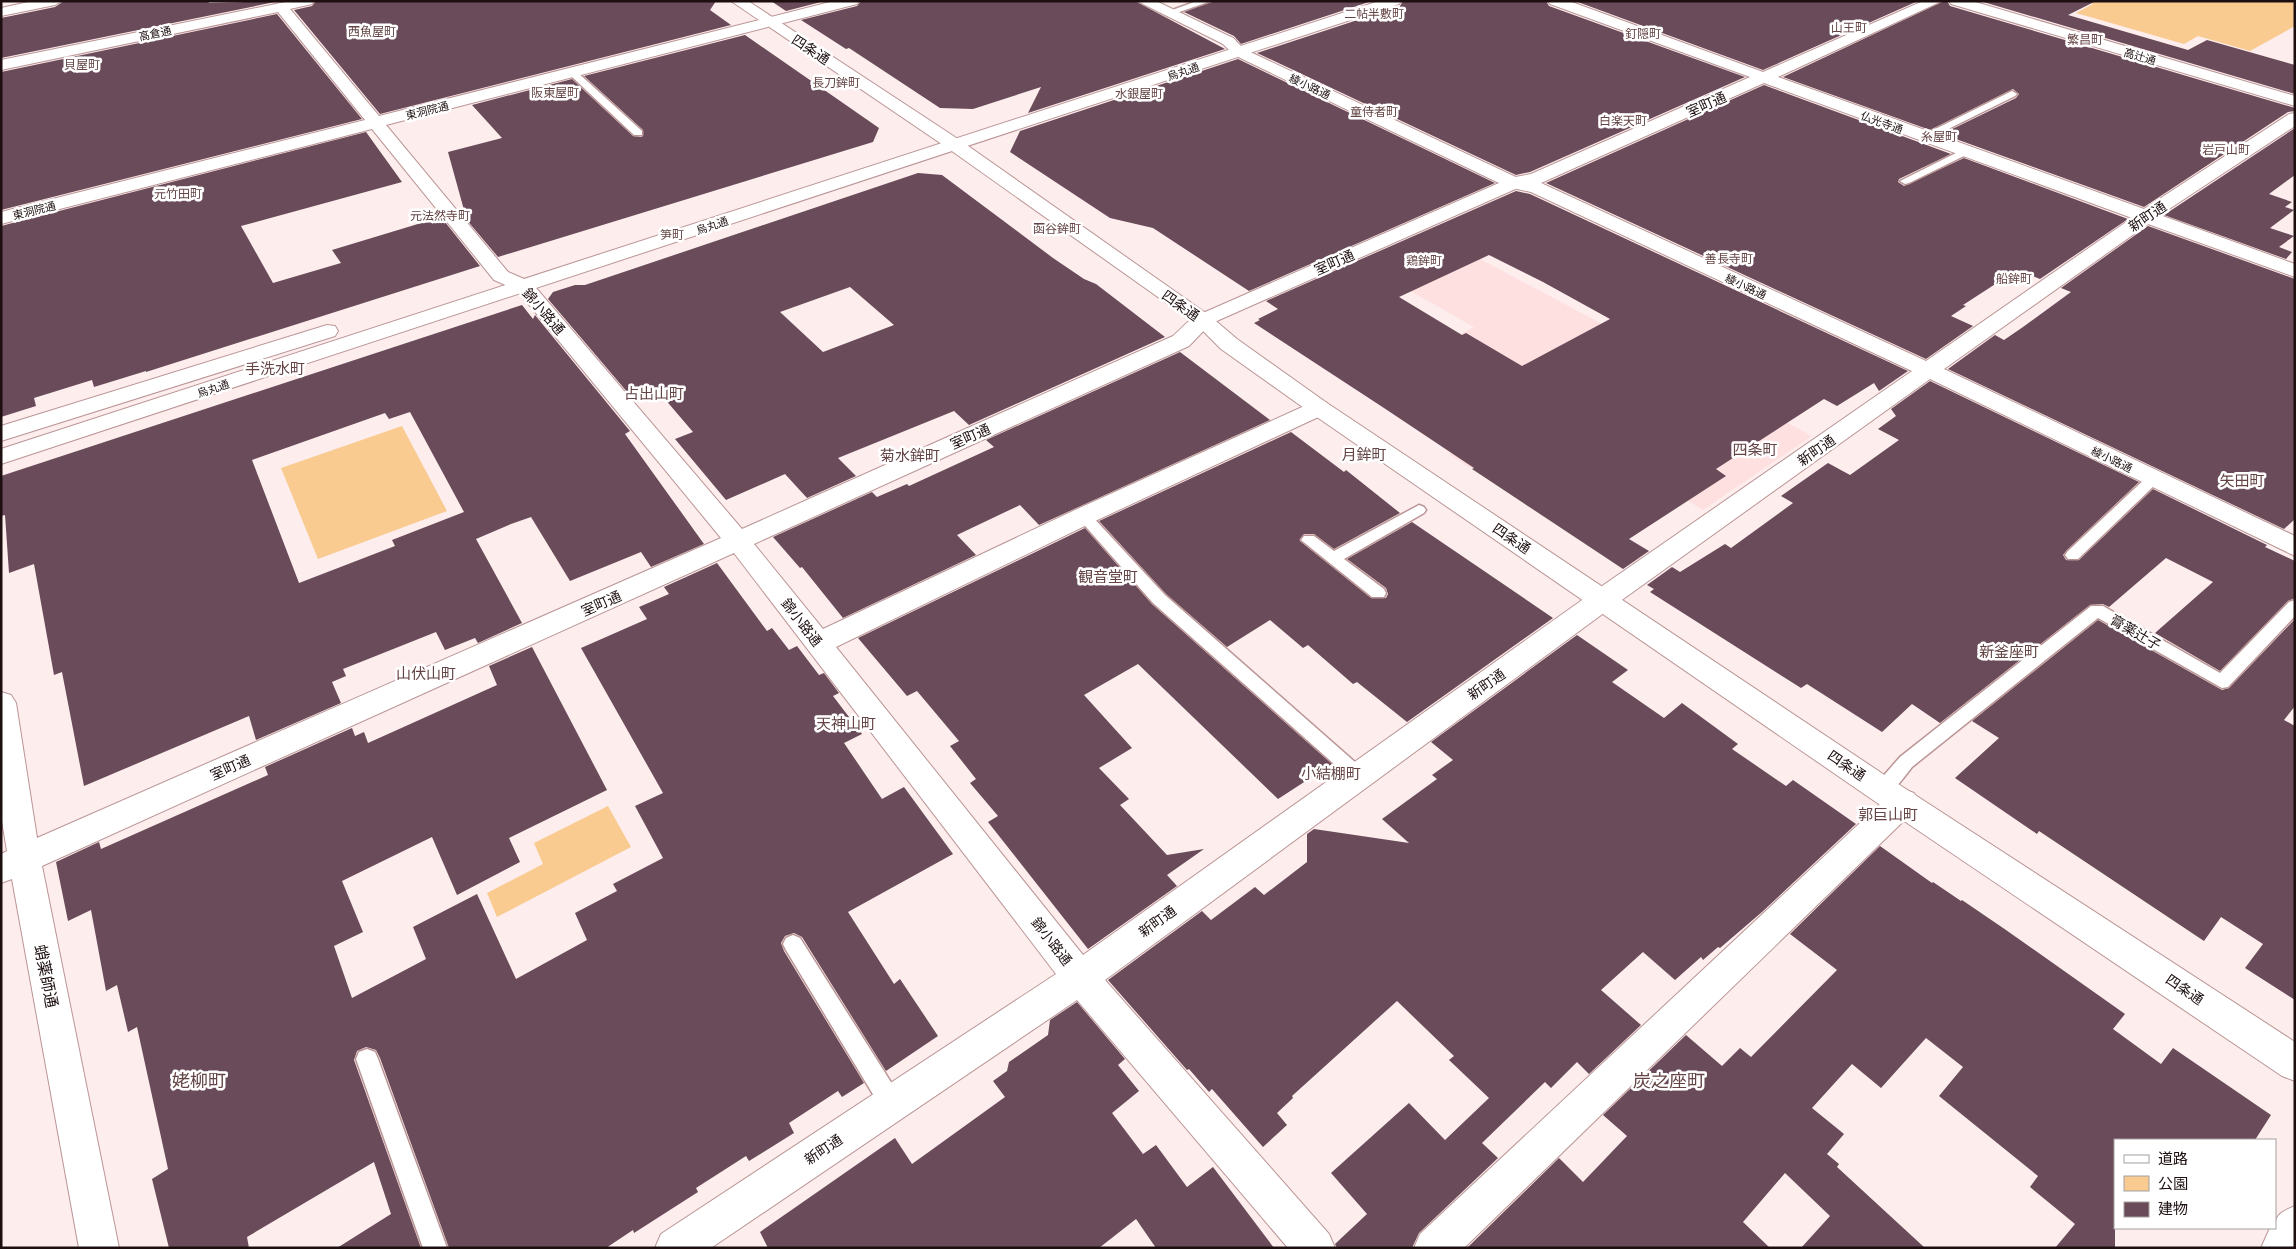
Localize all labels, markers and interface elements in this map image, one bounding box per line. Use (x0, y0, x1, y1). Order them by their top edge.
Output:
district label: 二帖半敷町 (1344, 6, 1404, 21)
district label: 山王町 (1831, 20, 1867, 35)
street label: 高倉通 (138, 23, 172, 43)
district label: 西魚屋町 (348, 24, 396, 39)
district label: 釘隠町 (1625, 26, 1661, 41)
street label: 四条通 (789, 30, 833, 68)
district label: 繁昌町 (2067, 32, 2103, 47)
street label: 高辻通 (2122, 45, 2158, 67)
district label: 貝屋町 (64, 57, 100, 72)
street label: 烏丸通 (1165, 60, 1201, 82)
street label: 綾小路通 (1287, 71, 1333, 101)
district label: 長刀鉾町 (812, 75, 860, 90)
district label: 阪東屋町 (531, 85, 579, 100)
district label: 水銀屋町 (1115, 86, 1163, 101)
street label: 室町通 (1683, 88, 1729, 120)
street label: 東洞院通 (404, 98, 450, 122)
district label: 童侍者町 (1350, 104, 1398, 119)
street label: 仏光寺通 (1859, 108, 1905, 136)
district label: 白楽天町 (1599, 113, 1647, 128)
district label: 糸屋町 (1921, 129, 1957, 144)
district label: 岩戸山町 (2202, 142, 2250, 157)
district label: 元竹田町 (154, 186, 202, 201)
street label: 新町通 (2125, 197, 2169, 235)
street label: 東洞院通 (11, 198, 57, 222)
district label: 元法然寺町 (410, 208, 470, 223)
street label: 烏丸通 (694, 214, 730, 236)
district label: 函谷鉾町 (1033, 221, 1081, 236)
district label: 笋町 (660, 227, 684, 242)
street label: 室町通 (1311, 246, 1357, 278)
district label: 善長寺町 (1705, 251, 1753, 266)
district label: 鶏鉾町 (1406, 253, 1442, 268)
street label: 綾小路通 (1723, 271, 1769, 301)
district label: 船鉾町 (1996, 271, 2032, 286)
street label: 錦小路通 (519, 284, 569, 338)
street label: 四条通 (1159, 286, 1203, 324)
district label: 手洗水町 (245, 359, 305, 377)
street label: 烏丸通 (195, 377, 231, 399)
district label: 占出山町 (624, 384, 684, 402)
street label: 室町通 (947, 420, 993, 452)
street label: 新町通 (1794, 431, 1838, 469)
district label: 四条町 (1732, 440, 1778, 458)
street label: 綾小路通 (2089, 444, 2135, 474)
district label: 月鉾町 (1341, 445, 1387, 463)
district label: 菊水鉾町 (880, 446, 940, 464)
district label: 矢田町 (2219, 471, 2265, 489)
street label: 四条通 (1490, 519, 1534, 557)
district label: 観音堂町 (1078, 567, 1138, 585)
street label: 室町通 (578, 587, 624, 619)
street label: 錦小路通 (778, 595, 826, 649)
street label: 膏薬辻子 (2108, 611, 2164, 653)
district label: 新釜座町 (1979, 642, 2039, 660)
district label: 山伏山町 (396, 664, 456, 682)
street label: 新町通 (1464, 665, 1508, 703)
district label: 天神山町 (816, 714, 876, 732)
street label: 四条通 (1825, 746, 1869, 784)
street label: 室町通 (207, 751, 253, 783)
district label: 小結棚町 (1301, 764, 1361, 782)
district label: 郭巨山町 (1858, 805, 1918, 823)
street label: 新町通 (1135, 902, 1179, 940)
street label: 錦小路通 (1028, 914, 1076, 968)
street label: 蛸薬師通 (32, 943, 62, 1009)
street label: 四条通 (2163, 970, 2207, 1008)
district label: 姥柳町 (172, 1069, 226, 1091)
district label: 炭之座町 (1633, 1069, 1705, 1091)
street label: 新町通 (801, 1130, 845, 1168)
legend (2114, 1139, 2276, 1229)
text: 道路 (2158, 1149, 2188, 1167)
text: 公園 (2158, 1174, 2188, 1192)
text: 建物 (2158, 1199, 2188, 1217)

